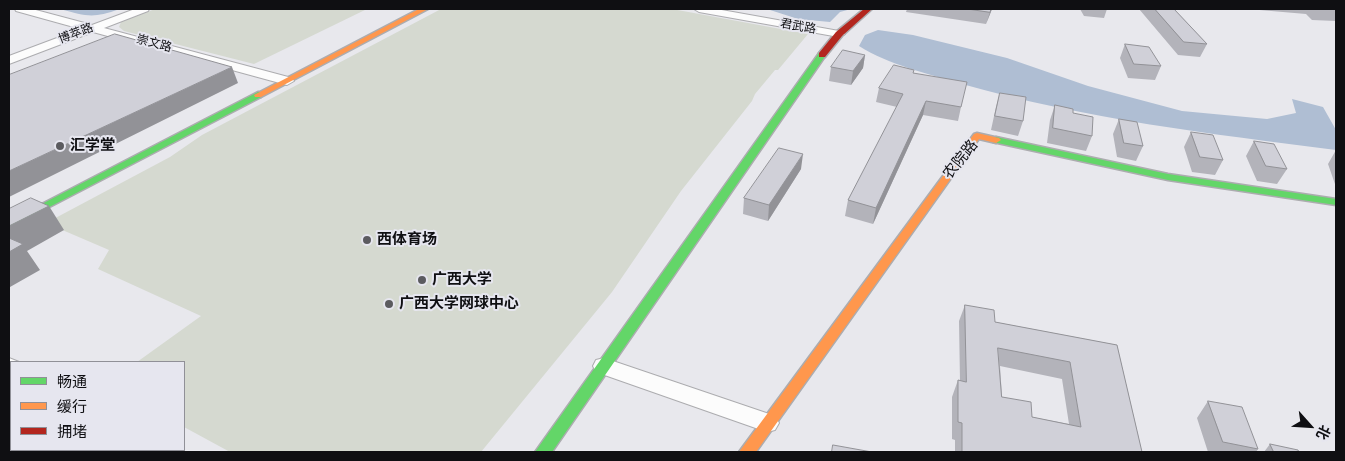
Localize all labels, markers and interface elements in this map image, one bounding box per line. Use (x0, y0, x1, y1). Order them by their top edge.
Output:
street label: 君武路 (779, 17, 817, 37)
street label: 博萃路 (57, 21, 95, 47)
street label: 崇文路 (135, 32, 173, 56)
place label: 汇学堂 (70, 137, 115, 155)
street label: 农院路 (940, 137, 982, 183)
marker: 汇学堂 (54, 140, 66, 152)
place label: 西体育场 (377, 231, 437, 249)
marker: 西体育场 (361, 234, 373, 246)
place label: 广西大学 (432, 271, 492, 289)
marker: 广西大学 (416, 274, 428, 286)
place label: 广西大学网球中心 (399, 295, 519, 313)
marker: 广西大学网球中心 (383, 298, 395, 310)
legend (10, 361, 185, 451)
text: 畅通 (57, 373, 87, 391)
text: 缓行 (57, 398, 87, 416)
north arrow (1285, 401, 1335, 451)
text: 拥堵 (57, 423, 87, 441)
text: 北 (1313, 423, 1334, 442)

